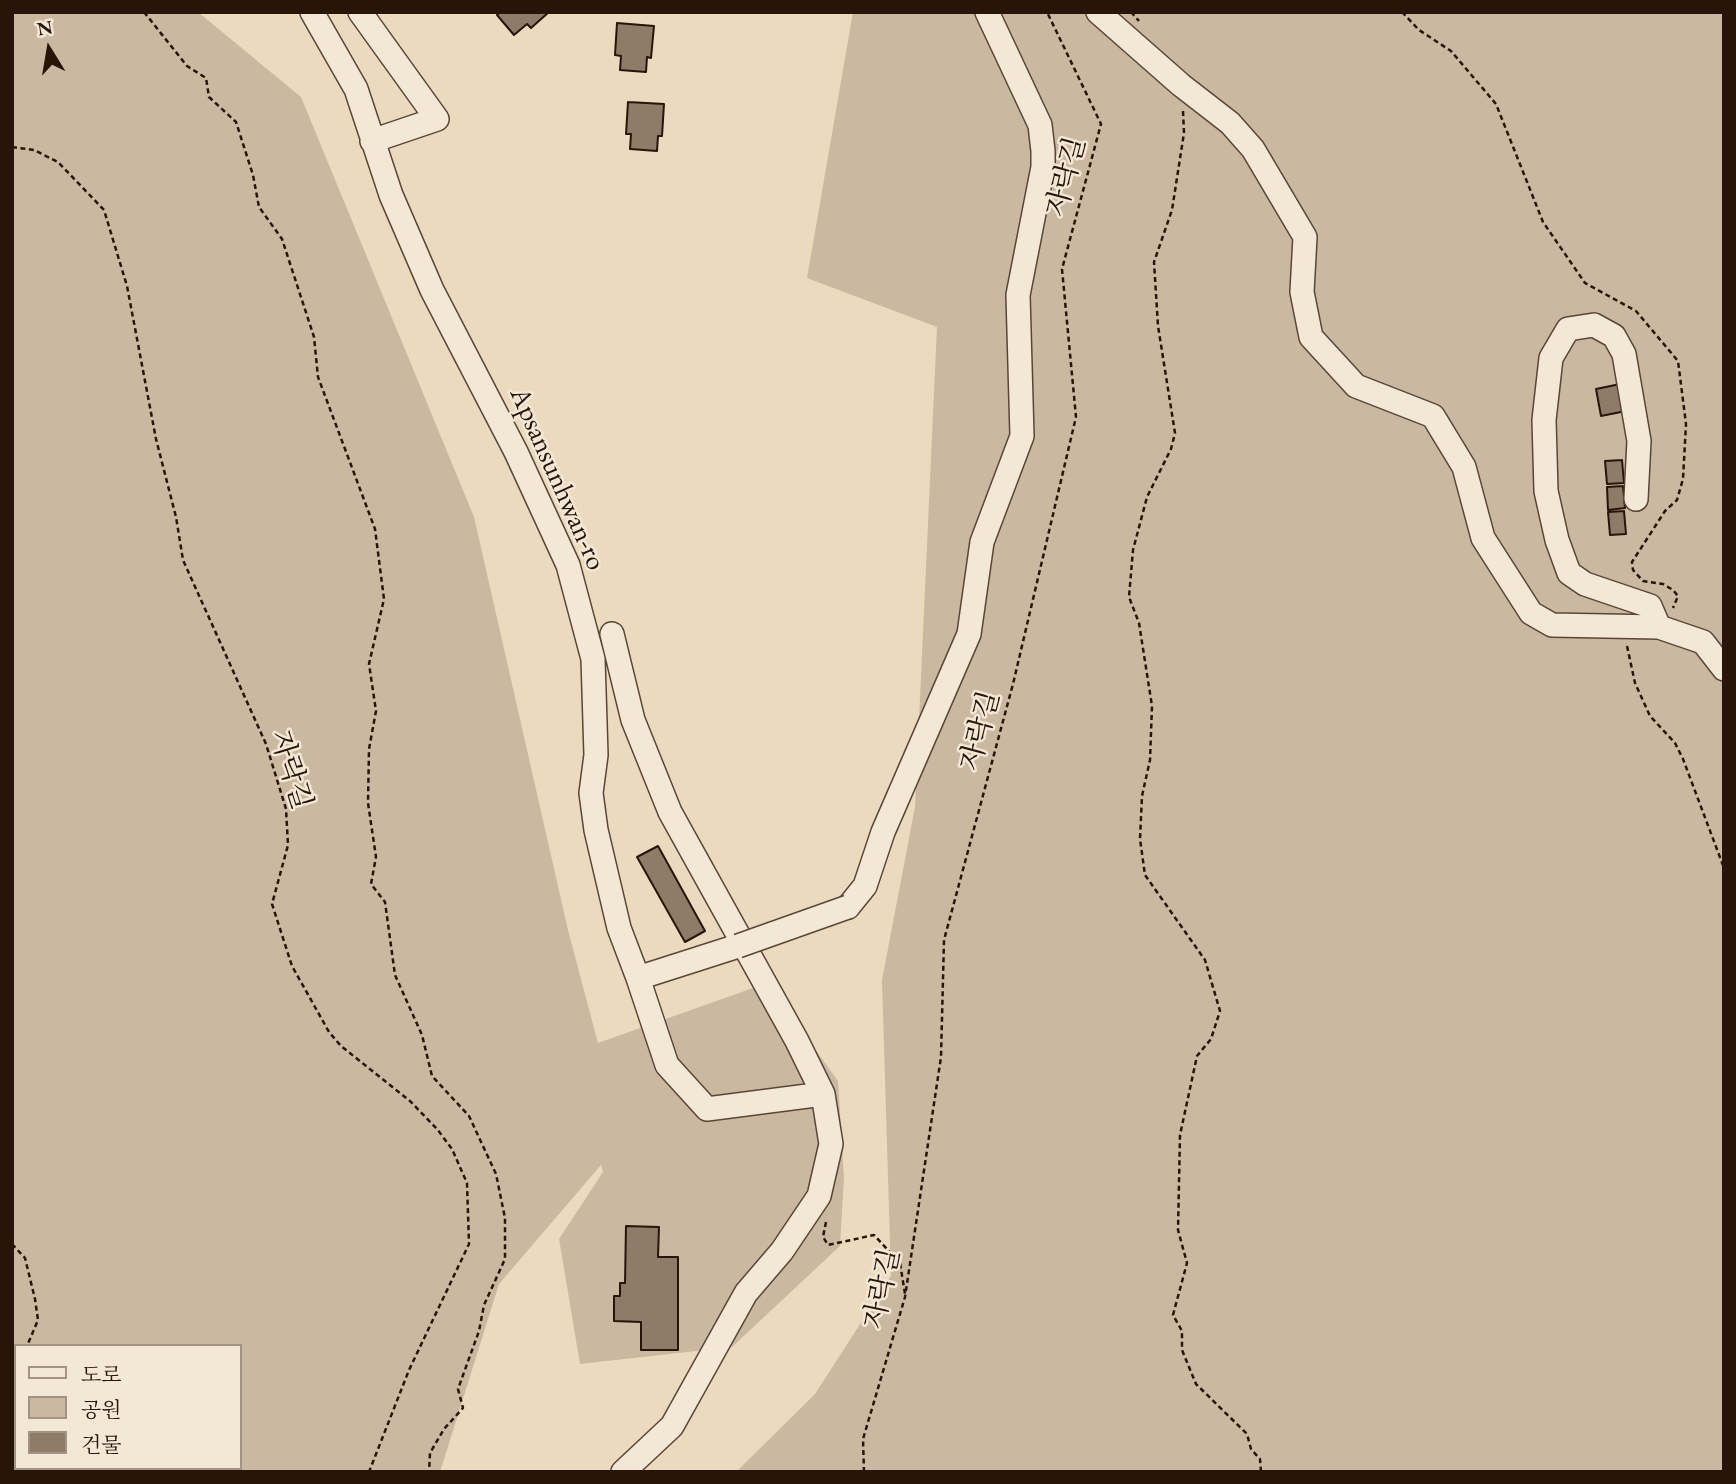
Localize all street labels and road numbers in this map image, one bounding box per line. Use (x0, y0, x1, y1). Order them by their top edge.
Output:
street label: 자락길 (1040, 133, 1094, 221)
street label: Apsansunhwan-ro (502, 382, 612, 576)
street label: 자락길 (954, 687, 1008, 775)
street label: 자락길 (262, 726, 318, 814)
street label: 자락길 (858, 1246, 908, 1332)

